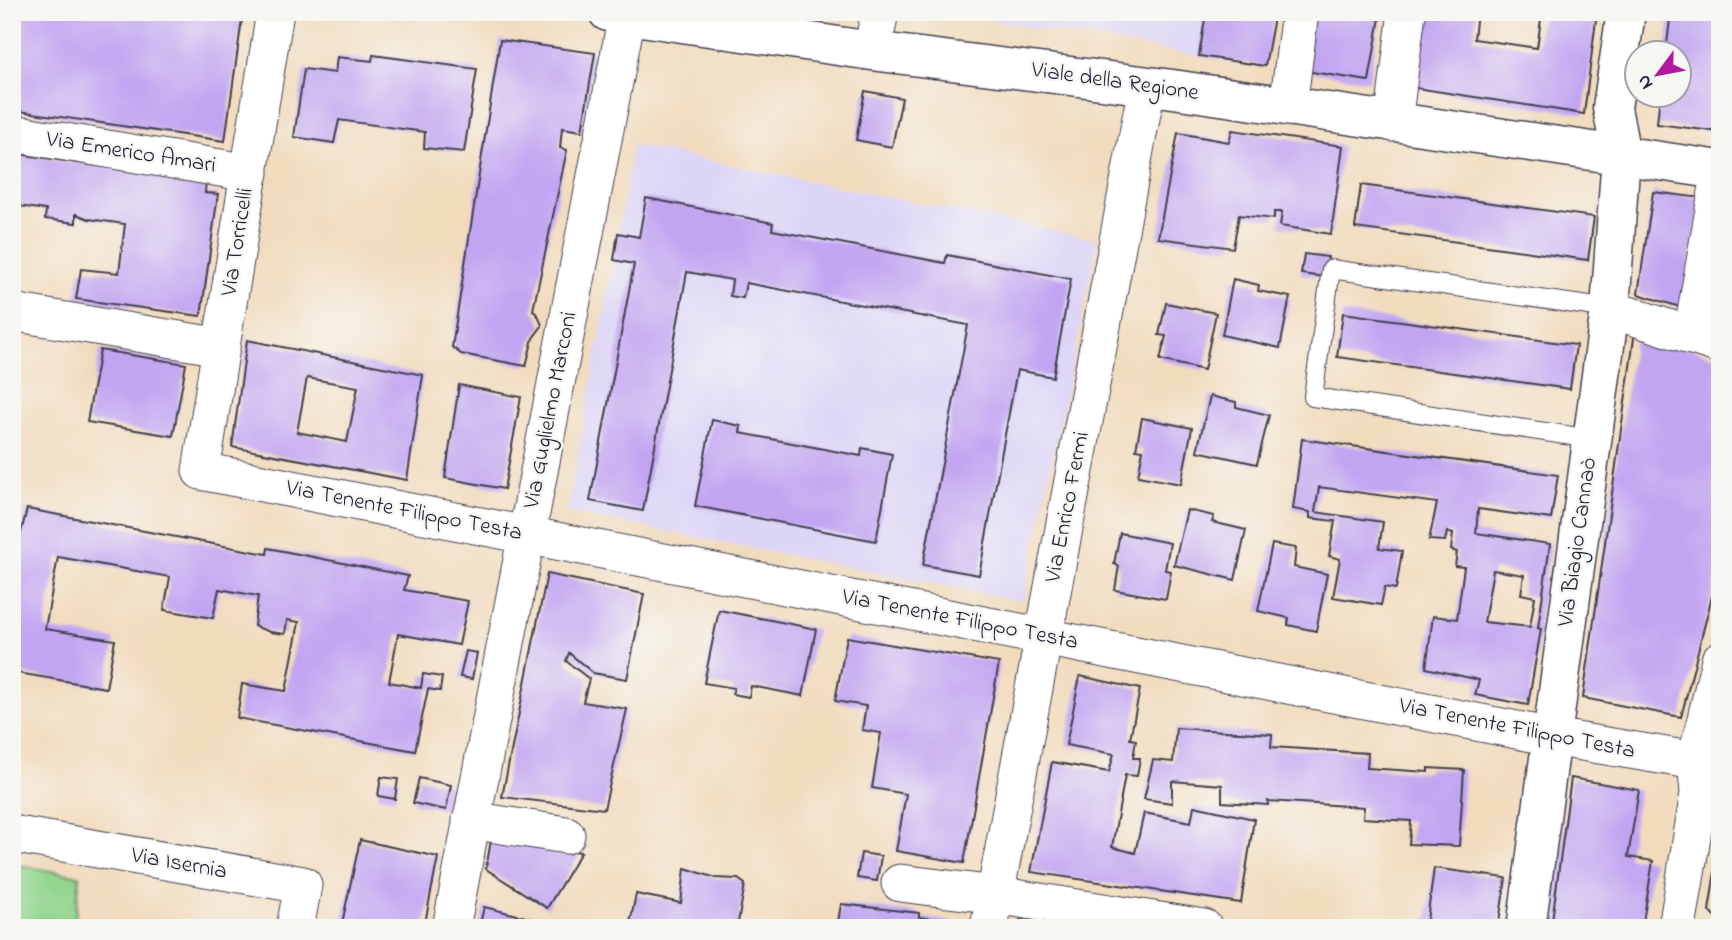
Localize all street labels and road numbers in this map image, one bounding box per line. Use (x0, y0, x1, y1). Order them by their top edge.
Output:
street label: Viale della Regione (1028, 54, 1202, 111)
street label: Via Emerico Amari (43, 123, 218, 183)
street label: Via Torricelli (213, 185, 263, 300)
street label: Via Guglielmo Marconi (516, 309, 587, 513)
street label: Via Enrico Fermi (1037, 429, 1099, 586)
street label: Via Biagio Cannaò (1550, 455, 1607, 630)
street label: Via Tenente Filippo Testa (282, 472, 525, 550)
street label: Via Tenente Filippo Testa (838, 581, 1081, 659)
street label: Via Tenente Filippo Testa (1395, 690, 1638, 768)
street label: Via Isernia (128, 839, 229, 889)

